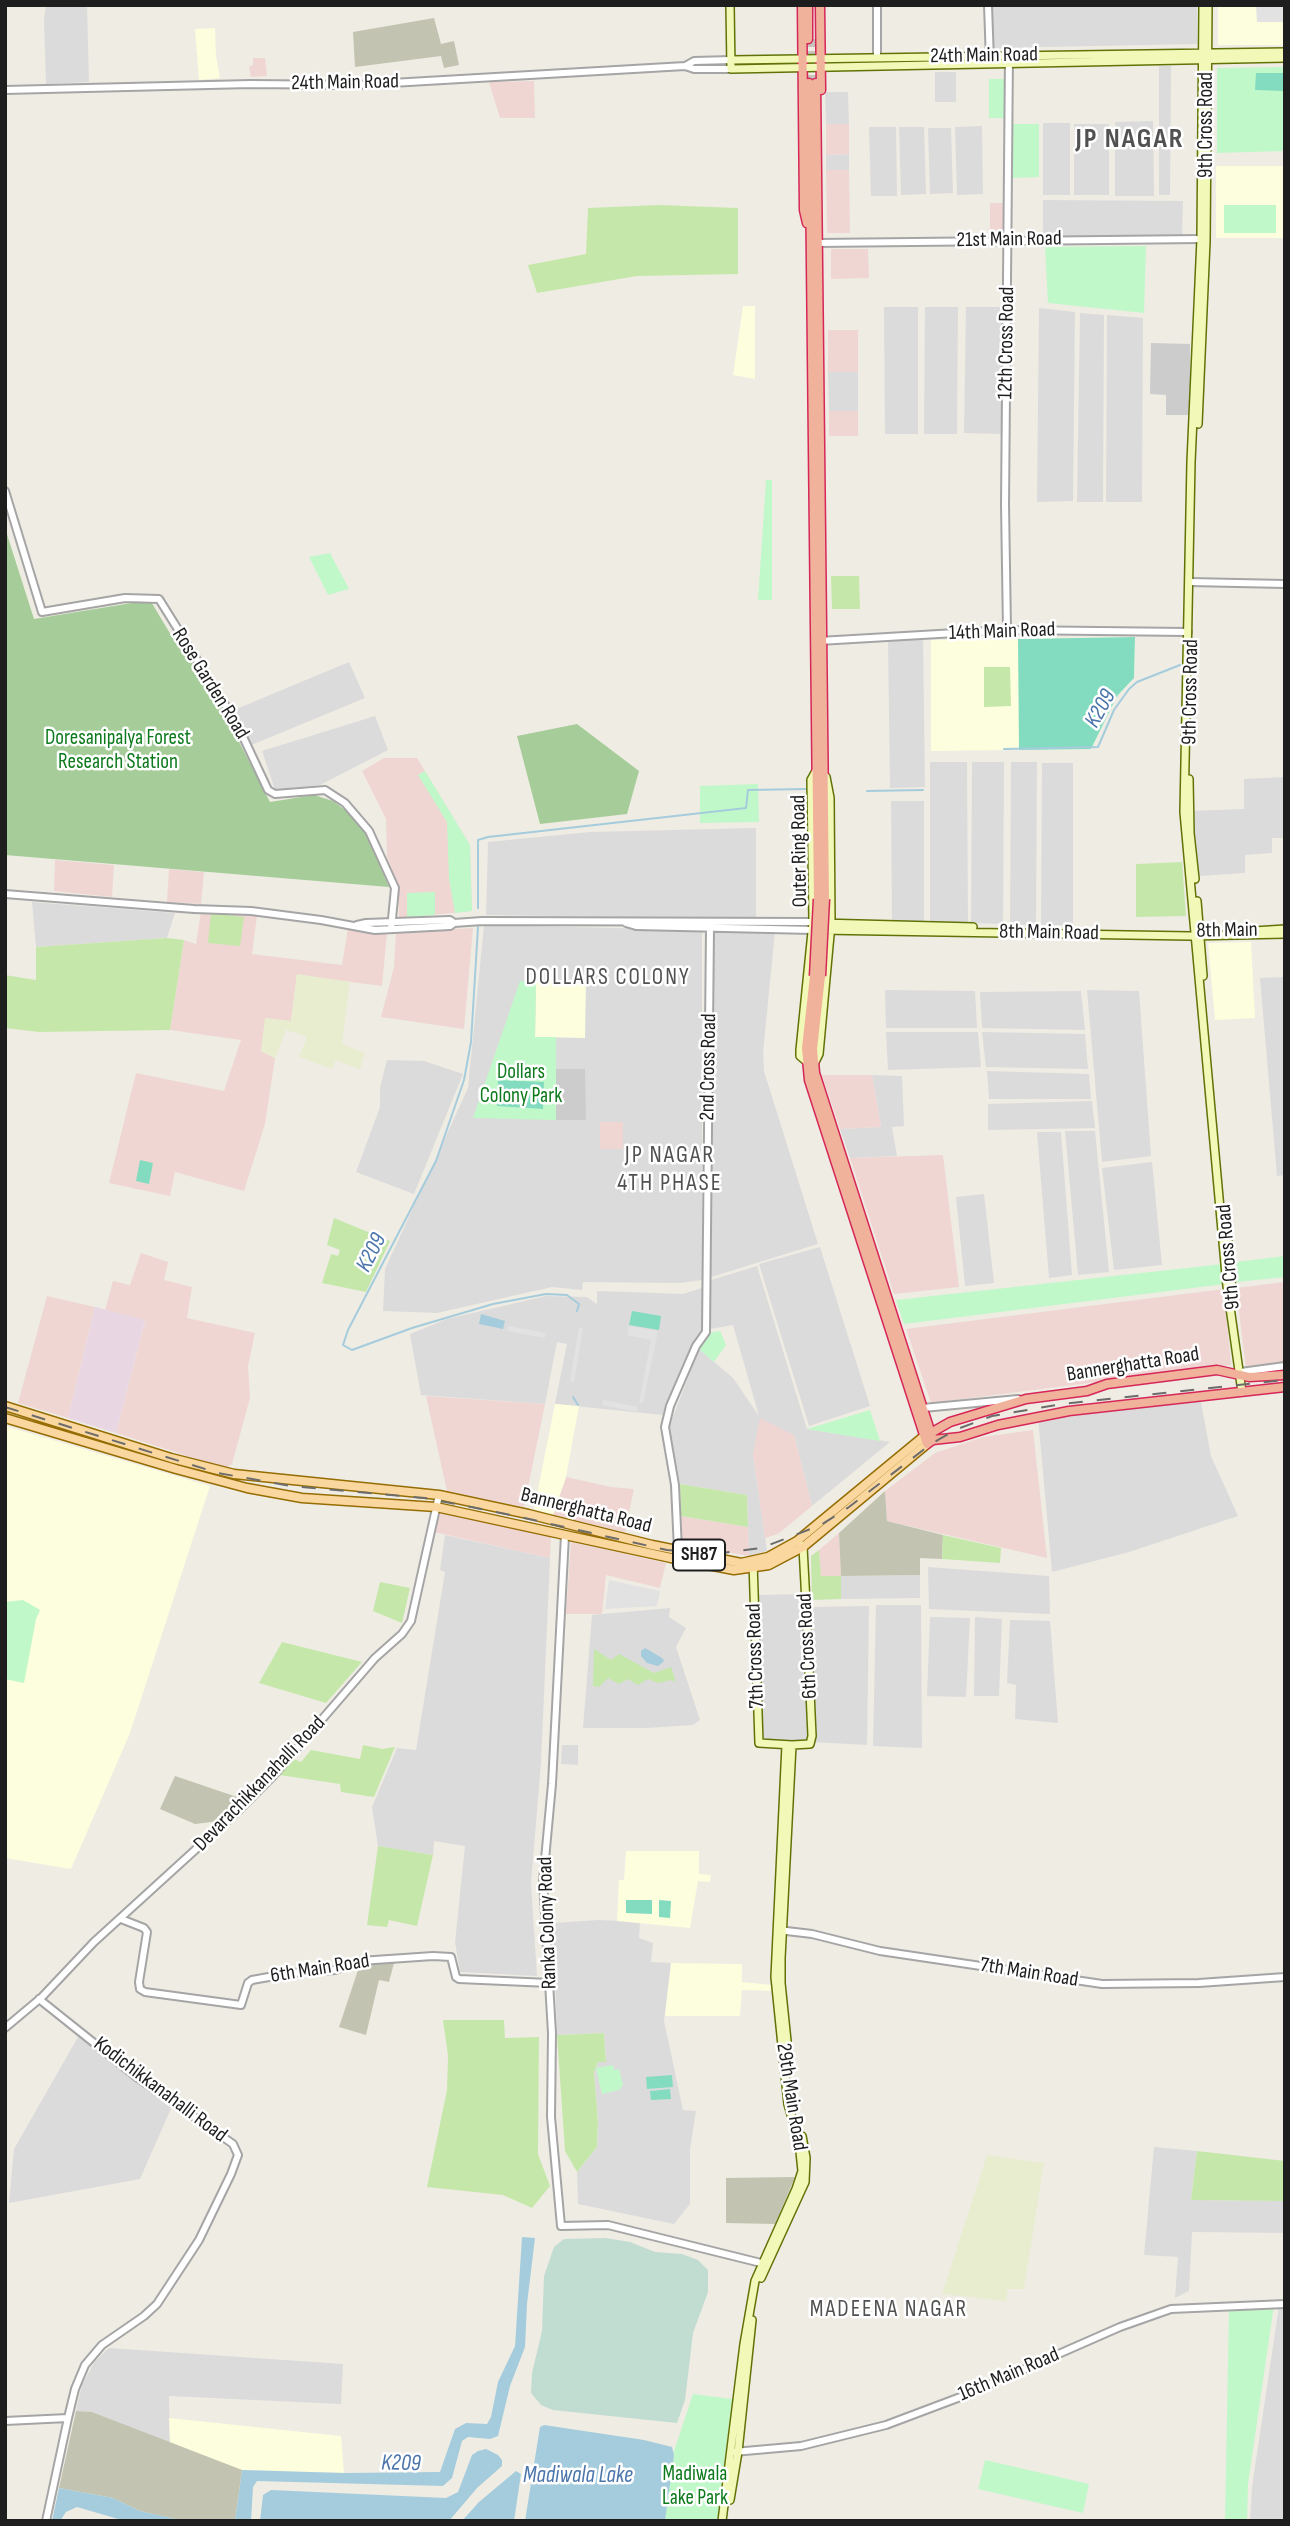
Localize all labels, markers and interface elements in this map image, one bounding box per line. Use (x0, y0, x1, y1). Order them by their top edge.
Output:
street label: 24th Main Road (930, 42, 1038, 70)
street label: 24th Main Road (291, 69, 399, 97)
street label: 9th Cross Road (1194, 72, 1220, 178)
district label: JP NAGAR (1076, 123, 1184, 157)
street label: 21st Main Road (956, 226, 1062, 254)
street label: 12th Cross Road (993, 286, 1021, 400)
street label: 14th Main Road (948, 618, 1056, 646)
street label: Rose Garden Road (166, 624, 254, 744)
street label: 9th Cross Road (1177, 639, 1205, 745)
water label: K209 (1079, 685, 1123, 733)
park label: Doresanipalya Forest Research Station (45, 726, 191, 776)
street label: Outer Ring Road (786, 795, 814, 907)
street label: 8th Main (1196, 918, 1258, 944)
street label: 8th Main Road (999, 920, 1099, 946)
district label: DOLLARS COLONY (527, 964, 689, 992)
street label: 2nd Cross Road (695, 1013, 723, 1121)
park label: Dollars Colony Park (480, 1060, 562, 1110)
district label: JP NAGAR 4TH PHASE (618, 1142, 722, 1198)
street label: 9th Cross Road (1212, 1203, 1246, 1311)
water label: K209 (351, 1229, 393, 1277)
street label: Bannerghatta Road (1065, 1342, 1201, 1388)
street label: Bannerghatta Road (518, 1483, 654, 1539)
road number: SH87 (673, 1540, 725, 1570)
street label: 6th Cross Road (793, 1593, 823, 1699)
street label: 7th Cross Road (742, 1603, 770, 1709)
street label: Devarachikkanahalli Road (189, 1711, 331, 1857)
street label: Ranka Colony Road (533, 1856, 563, 1990)
street label: 6th Main Road (269, 1949, 371, 1989)
street label: 7th Main Road (978, 1953, 1080, 1993)
street label: Kodichikkanahalli Road (88, 2032, 232, 2148)
street label: 29th Main Road (770, 2041, 812, 2153)
district label: MADEENA NAGAR (811, 2296, 967, 2324)
street label: 16th Main Road (955, 2342, 1063, 2408)
water label: K209 (381, 2450, 421, 2478)
water label: Madiwala Lake (523, 2462, 633, 2490)
park label: Madiwala Lake Park (662, 2462, 728, 2512)

